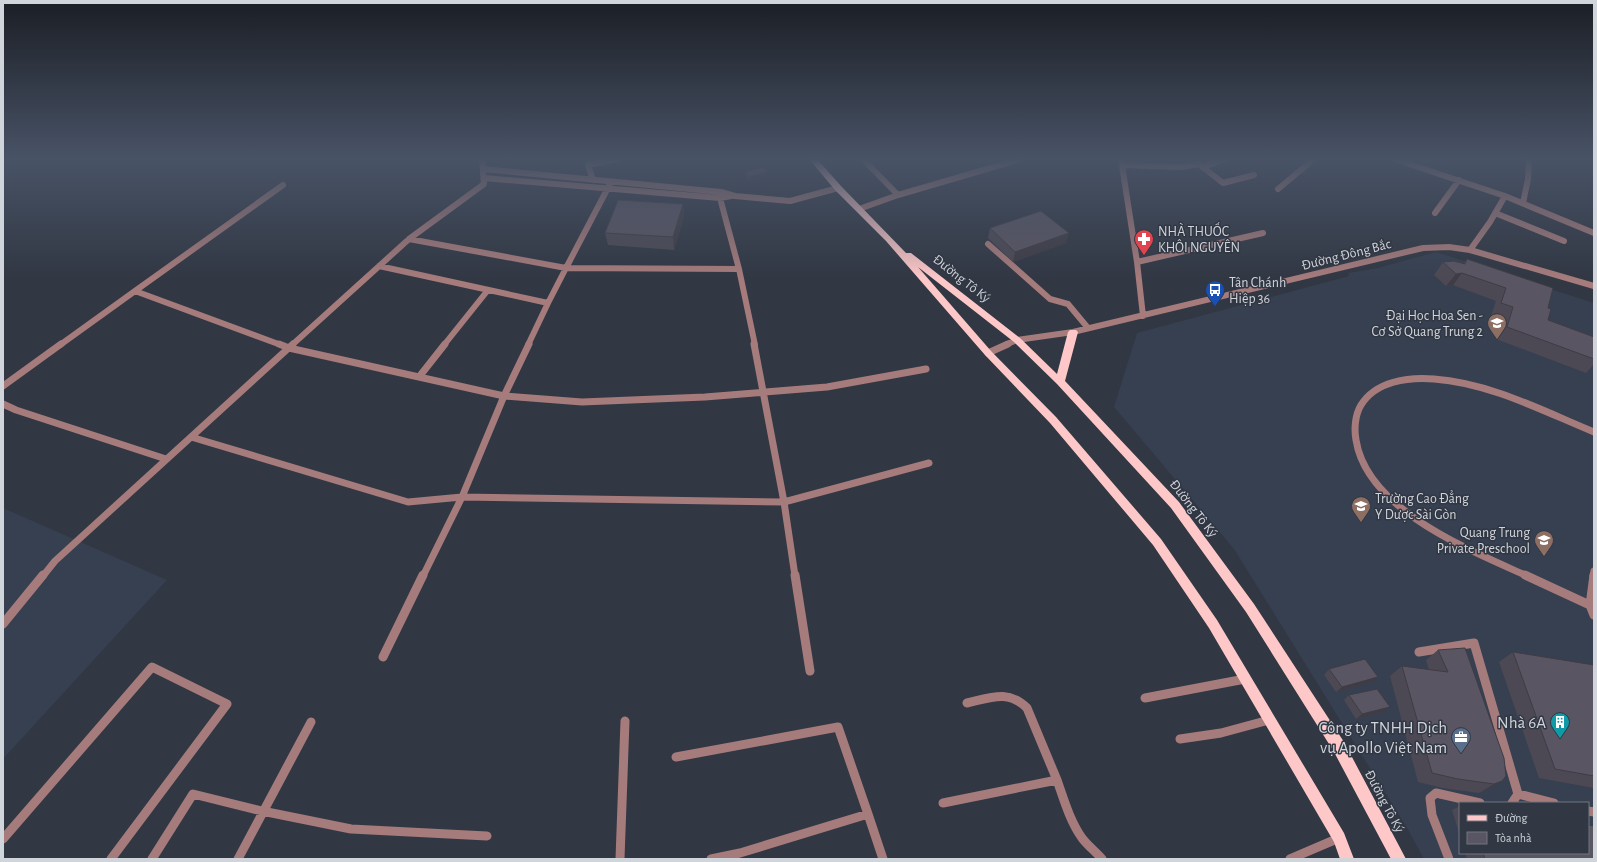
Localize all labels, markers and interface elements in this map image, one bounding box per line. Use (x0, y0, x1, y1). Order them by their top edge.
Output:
place label: NHÀ THUỐC KHÔI NGUYÊN (1158, 221, 1240, 255)
pharmacy icon: NHÀ THUỐC KHÔI NGUYÊN (1133, 228, 1155, 256)
street label: Đường Đông Bắc (1300, 236, 1393, 273)
street label: Đường Tô Ký (930, 252, 993, 305)
place label: Tân Chánh Hiệp 36 (1229, 276, 1286, 306)
bus stop icon: Tân Chánh Hiệp 36 (1204, 279, 1226, 307)
place label: Đại Học Hoa Sen - Cơ Sở Quang Trung 2 (1371, 309, 1483, 339)
school or university icon: Đại Học Hoa Sen - Cơ Sở Quang Trung 2 (1486, 312, 1508, 340)
street label: Đường Tô Ký (1167, 477, 1220, 540)
place label: Trường Cao Đẳng Y Dược Sài Gòn (1375, 490, 1469, 522)
school or university icon: Trường Cao Đẳng Y Dược Sài Gòn (1350, 495, 1372, 523)
place label: Quang Trung Private Preschool (1437, 526, 1530, 556)
school or university icon: Quang Trung Private Preschool (1533, 529, 1555, 557)
building icon: Nhà 6A (1549, 711, 1571, 739)
place label: Nhà 6A (1497, 714, 1546, 731)
place label: Công ty TNHH Dịch vụ Apollo Việt Nam (1318, 719, 1447, 756)
office icon: Công ty TNHH Dịch vụ Apollo Việt Nam (1450, 726, 1472, 754)
street label: Đường Tô Ký (1362, 768, 1406, 835)
legend (1459, 802, 1589, 854)
text: Đường (1495, 812, 1528, 824)
text: Tòa nhà (1495, 832, 1532, 844)

